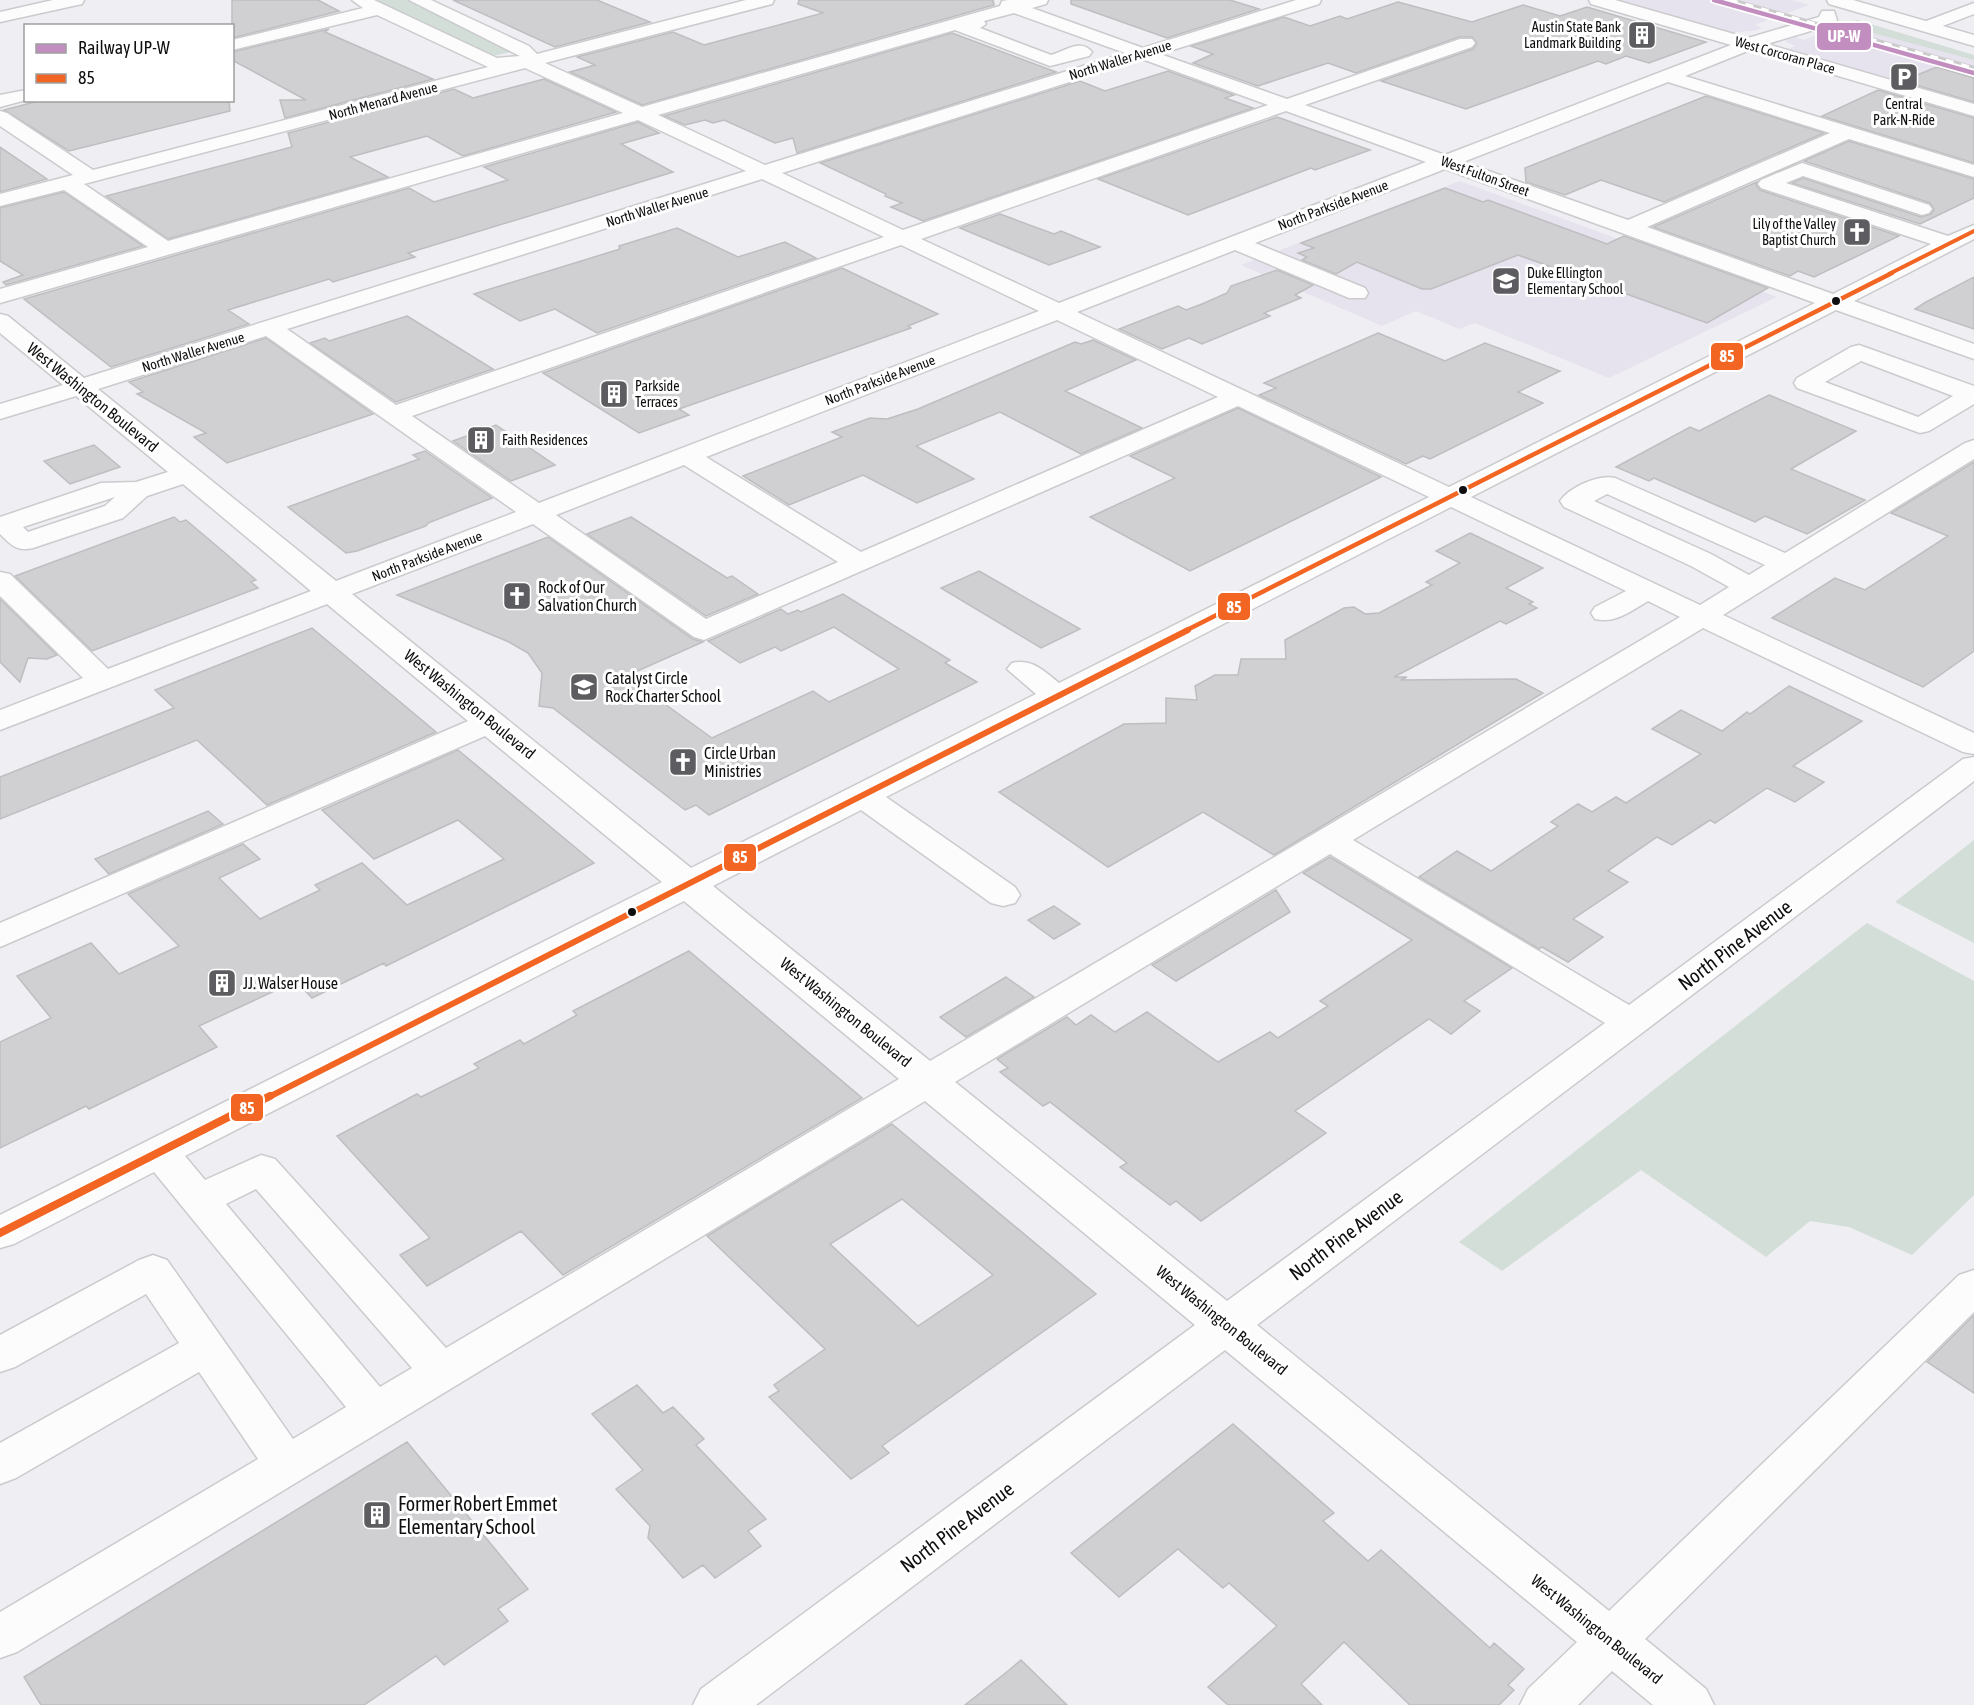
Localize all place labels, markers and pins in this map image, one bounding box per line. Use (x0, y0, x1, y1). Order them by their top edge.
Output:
place label: Austin State Bank Landmark Building (1524, 19, 1621, 51)
building icon: Austin State Bank Landmark Building (1626, 19, 1658, 51)
parking icon: Central Park-N-Ride (1888, 61, 1920, 93)
place label: Central Park-N-Ride (1873, 96, 1935, 128)
place label: Lily of the Valley Baptist Church (1752, 216, 1836, 248)
church icon: Lily of the Valley Baptist Church (1841, 216, 1873, 248)
school or university icon: Duke Ellington Elementary School (1490, 265, 1522, 297)
place label: Duke Ellington Elementary School (1527, 265, 1623, 297)
unlabelled marker (1830, 295, 1842, 307)
building icon: Parkside Terraces (598, 378, 630, 410)
place label: Parkside Terraces (635, 378, 680, 410)
building icon: Faith Residences (465, 424, 497, 456)
place label: Faith Residences (502, 432, 588, 448)
unlabelled marker (1457, 484, 1469, 496)
place label: Rock of Our Salvation Church (538, 578, 637, 614)
church icon: Rock of Our Salvation Church (501, 580, 533, 612)
place label: Catalyst Circle Rock Charter School (605, 669, 722, 705)
school or university icon: Catalyst Circle Rock Charter School (568, 671, 600, 703)
place label: Circle Urban Ministries (704, 744, 776, 780)
church icon: Circle Urban Ministries (667, 746, 699, 778)
unlabelled marker (626, 906, 638, 918)
building icon: JJ. Walser House (206, 967, 238, 999)
place label: JJ. Walser House (243, 974, 338, 992)
place label: Former Robert Emmet Elementary School (398, 1492, 558, 1538)
building icon: Former Robert Emmet Elementary School (361, 1499, 393, 1531)

